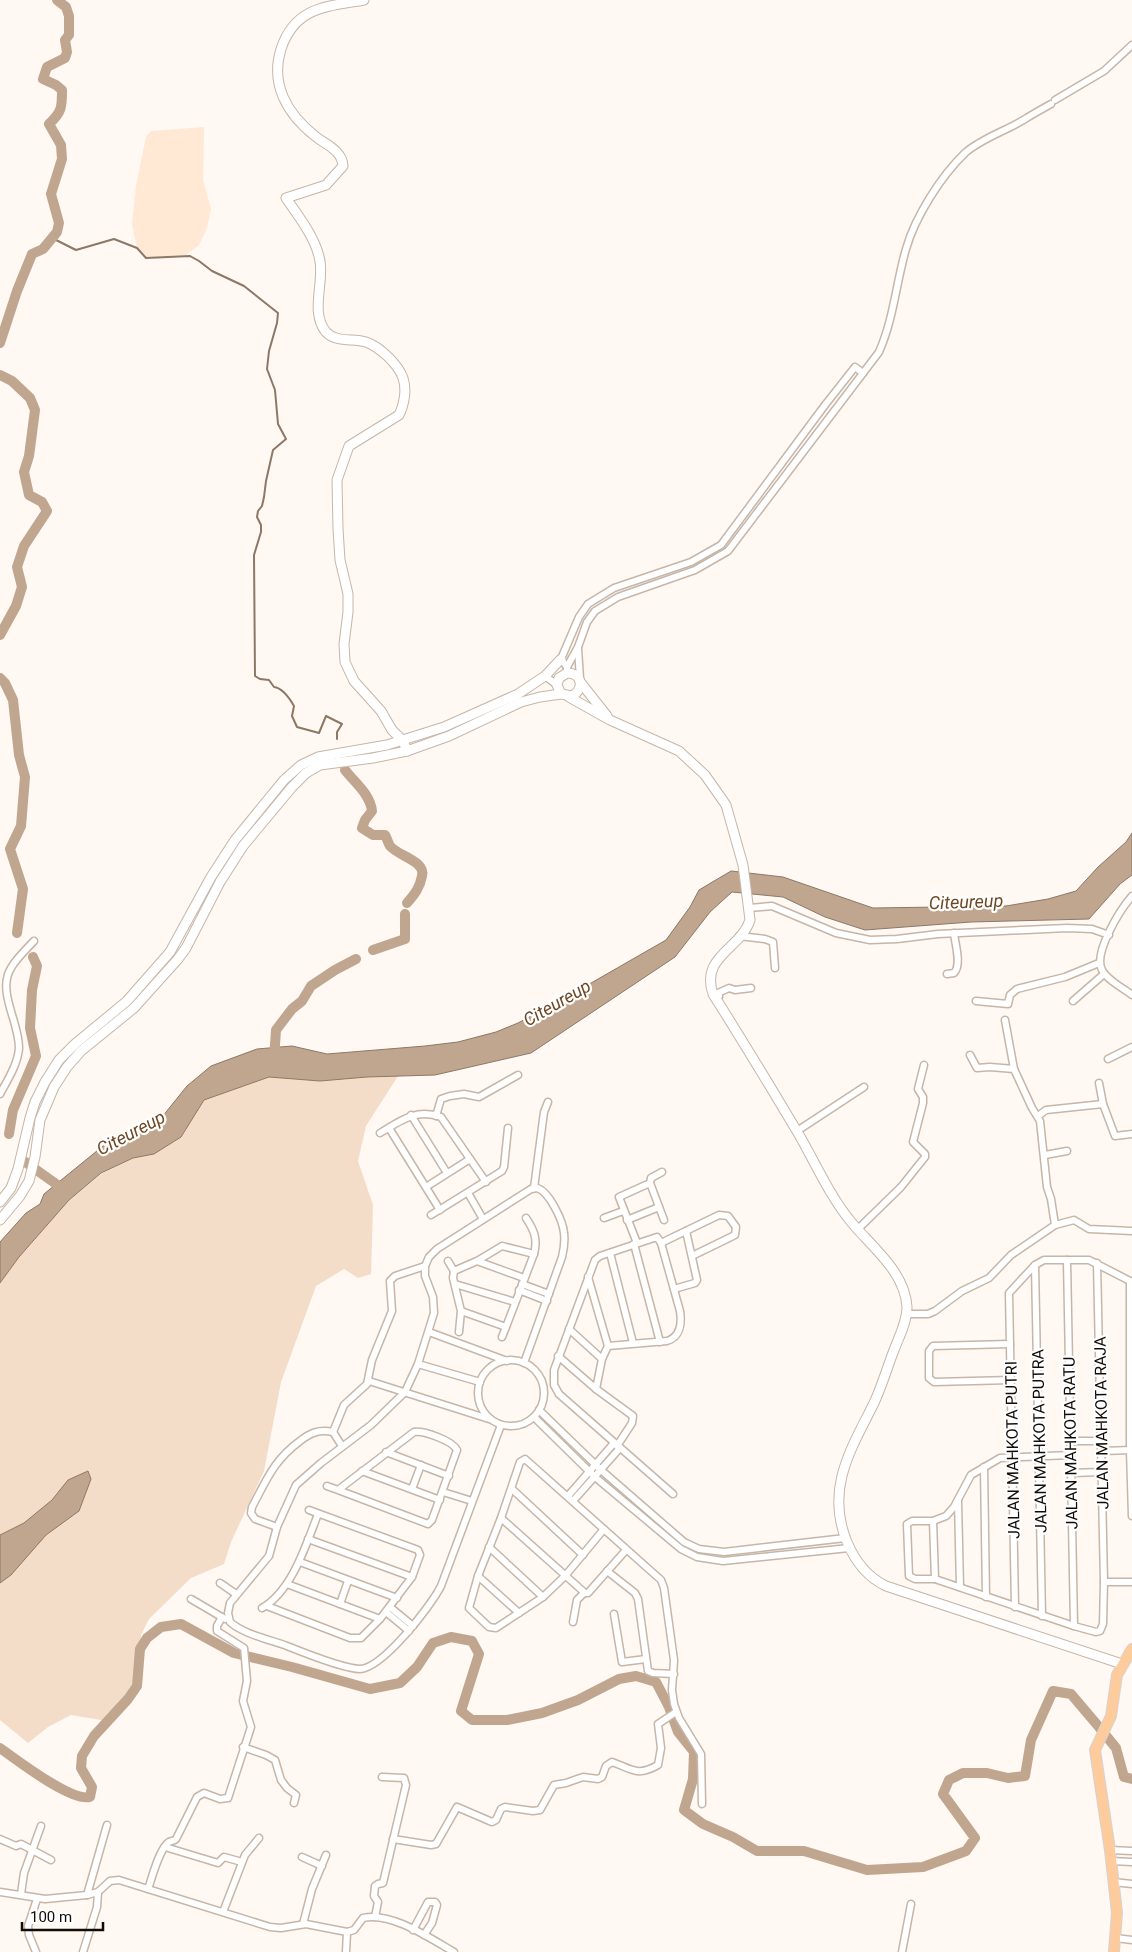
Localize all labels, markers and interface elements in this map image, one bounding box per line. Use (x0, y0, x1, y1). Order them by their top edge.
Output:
water label: Citeureup (928, 890, 1004, 913)
water label: Citeureup (519, 975, 594, 1030)
water label: Citeureup (93, 1106, 169, 1159)
street label: JALAN MAHKOTA RAJA (1090, 1336, 1113, 1510)
street label: JALAN MAHKOTA PUTRA (1028, 1348, 1051, 1533)
street label: JALAN MAHKOTA RATU (1059, 1356, 1082, 1530)
street label: JALAN MAHKOTA PUTRI (1001, 1361, 1024, 1539)
scale bar (22, 1900, 104, 1932)
text: 100 m (30, 1908, 72, 1926)

